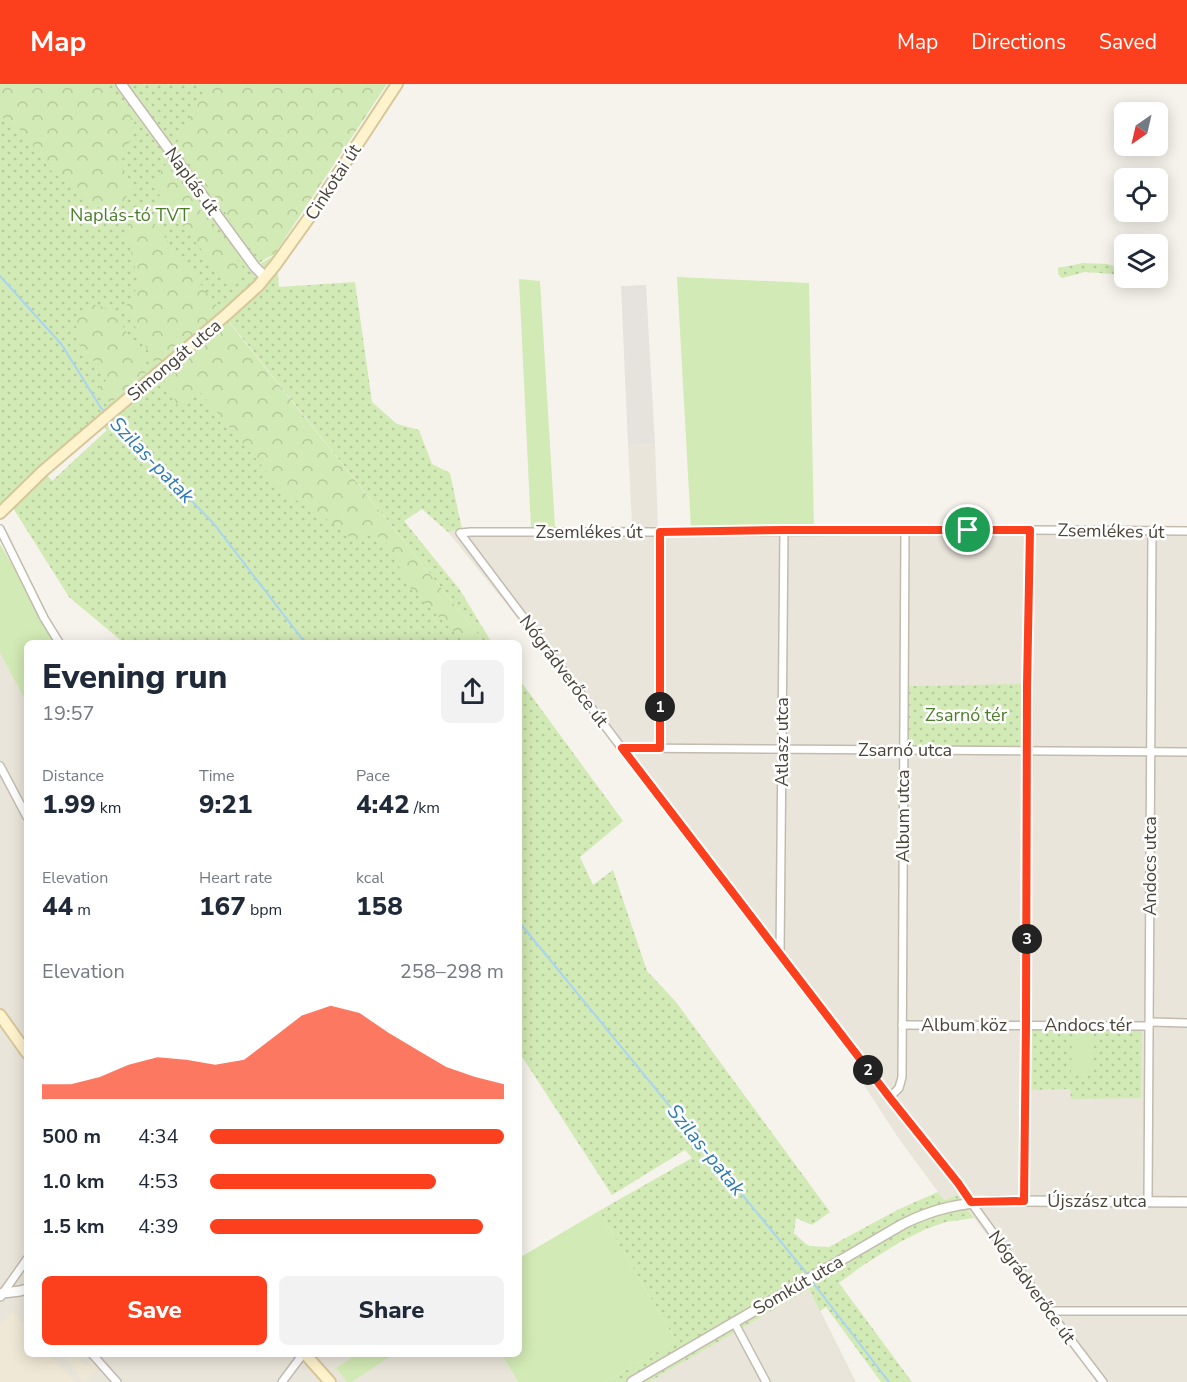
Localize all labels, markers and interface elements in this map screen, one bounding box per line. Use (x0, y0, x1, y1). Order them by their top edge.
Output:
text: Map (30, 23, 86, 61)
text: Map (897, 28, 938, 56)
text: Directions (971, 28, 1066, 56)
text: Saved (1099, 28, 1157, 56)
north arrow (1114, 102, 1168, 156)
map controls (1114, 102, 1168, 288)
street label: Cinkotai út (299, 139, 367, 225)
street label: Naplás út (159, 142, 225, 220)
button: locate (1114, 168, 1168, 222)
park label: Naplás-tó TVT (70, 203, 190, 227)
button: layers (1114, 234, 1168, 288)
street label: Simongát utca (122, 314, 226, 406)
water label: Szilas-patak (104, 411, 201, 510)
pin (942, 504, 993, 555)
icon: arrive (951, 513, 984, 546)
street label: Zsemlékes út (1057, 518, 1165, 544)
street label: Zsemlékes út (536, 520, 643, 544)
street label: Nógrádverőce út (514, 610, 614, 732)
text: Evening run (42, 655, 227, 700)
button: share (441, 660, 504, 723)
pin: 1 (645, 692, 675, 722)
text: 1 (655, 696, 665, 718)
street label: Atlasz utca (770, 697, 794, 787)
text: 19:57 (42, 700, 95, 727)
park label: Zsarnó tér (925, 703, 1008, 727)
street label: Zsarnó utca (858, 738, 952, 762)
text: Distance (42, 765, 104, 787)
text: Time (199, 765, 235, 787)
text: Pace (356, 765, 390, 787)
street label: Album utca (891, 769, 915, 863)
text: 1.99 (42, 787, 96, 822)
text: 9:21 (199, 787, 253, 822)
text: 4:42 (356, 787, 410, 822)
text: km (96, 797, 121, 819)
text: /km (410, 797, 440, 819)
street label: Andocs utca (1138, 816, 1162, 916)
text: Elevation (42, 867, 108, 889)
text: Heart rate (199, 867, 272, 889)
text: kcal (356, 867, 384, 889)
text: 44 (42, 889, 73, 924)
text: 167 (199, 889, 246, 924)
text: 158 (356, 889, 403, 924)
text: m (73, 899, 91, 921)
text: bpm (246, 899, 282, 921)
pin: 3 (1012, 924, 1042, 954)
text: 3 (1022, 928, 1032, 950)
text: Elevation (42, 958, 125, 985)
text: 258–298 m (400, 958, 504, 985)
street label: Album köz (921, 1013, 1007, 1037)
street label: Andocs tér (1044, 1013, 1132, 1037)
pin: 2 (853, 1055, 883, 1085)
text: 2 (863, 1059, 873, 1081)
water label: Szilas-patak (661, 1099, 752, 1202)
text: 500 m (42, 1123, 101, 1150)
text: 4:34 (138, 1123, 179, 1150)
text: 1.0 km (42, 1168, 105, 1195)
text: 4:53 (138, 1168, 179, 1195)
street label: Újszász utca (1047, 1189, 1147, 1213)
text: 1.5 km (42, 1213, 105, 1240)
text: 4:39 (138, 1213, 179, 1240)
street label: Nógrádverőce út (983, 1226, 1082, 1349)
street label: Somkút utca (748, 1249, 848, 1321)
button: Save (42, 1276, 267, 1345)
button: Share (279, 1276, 504, 1345)

